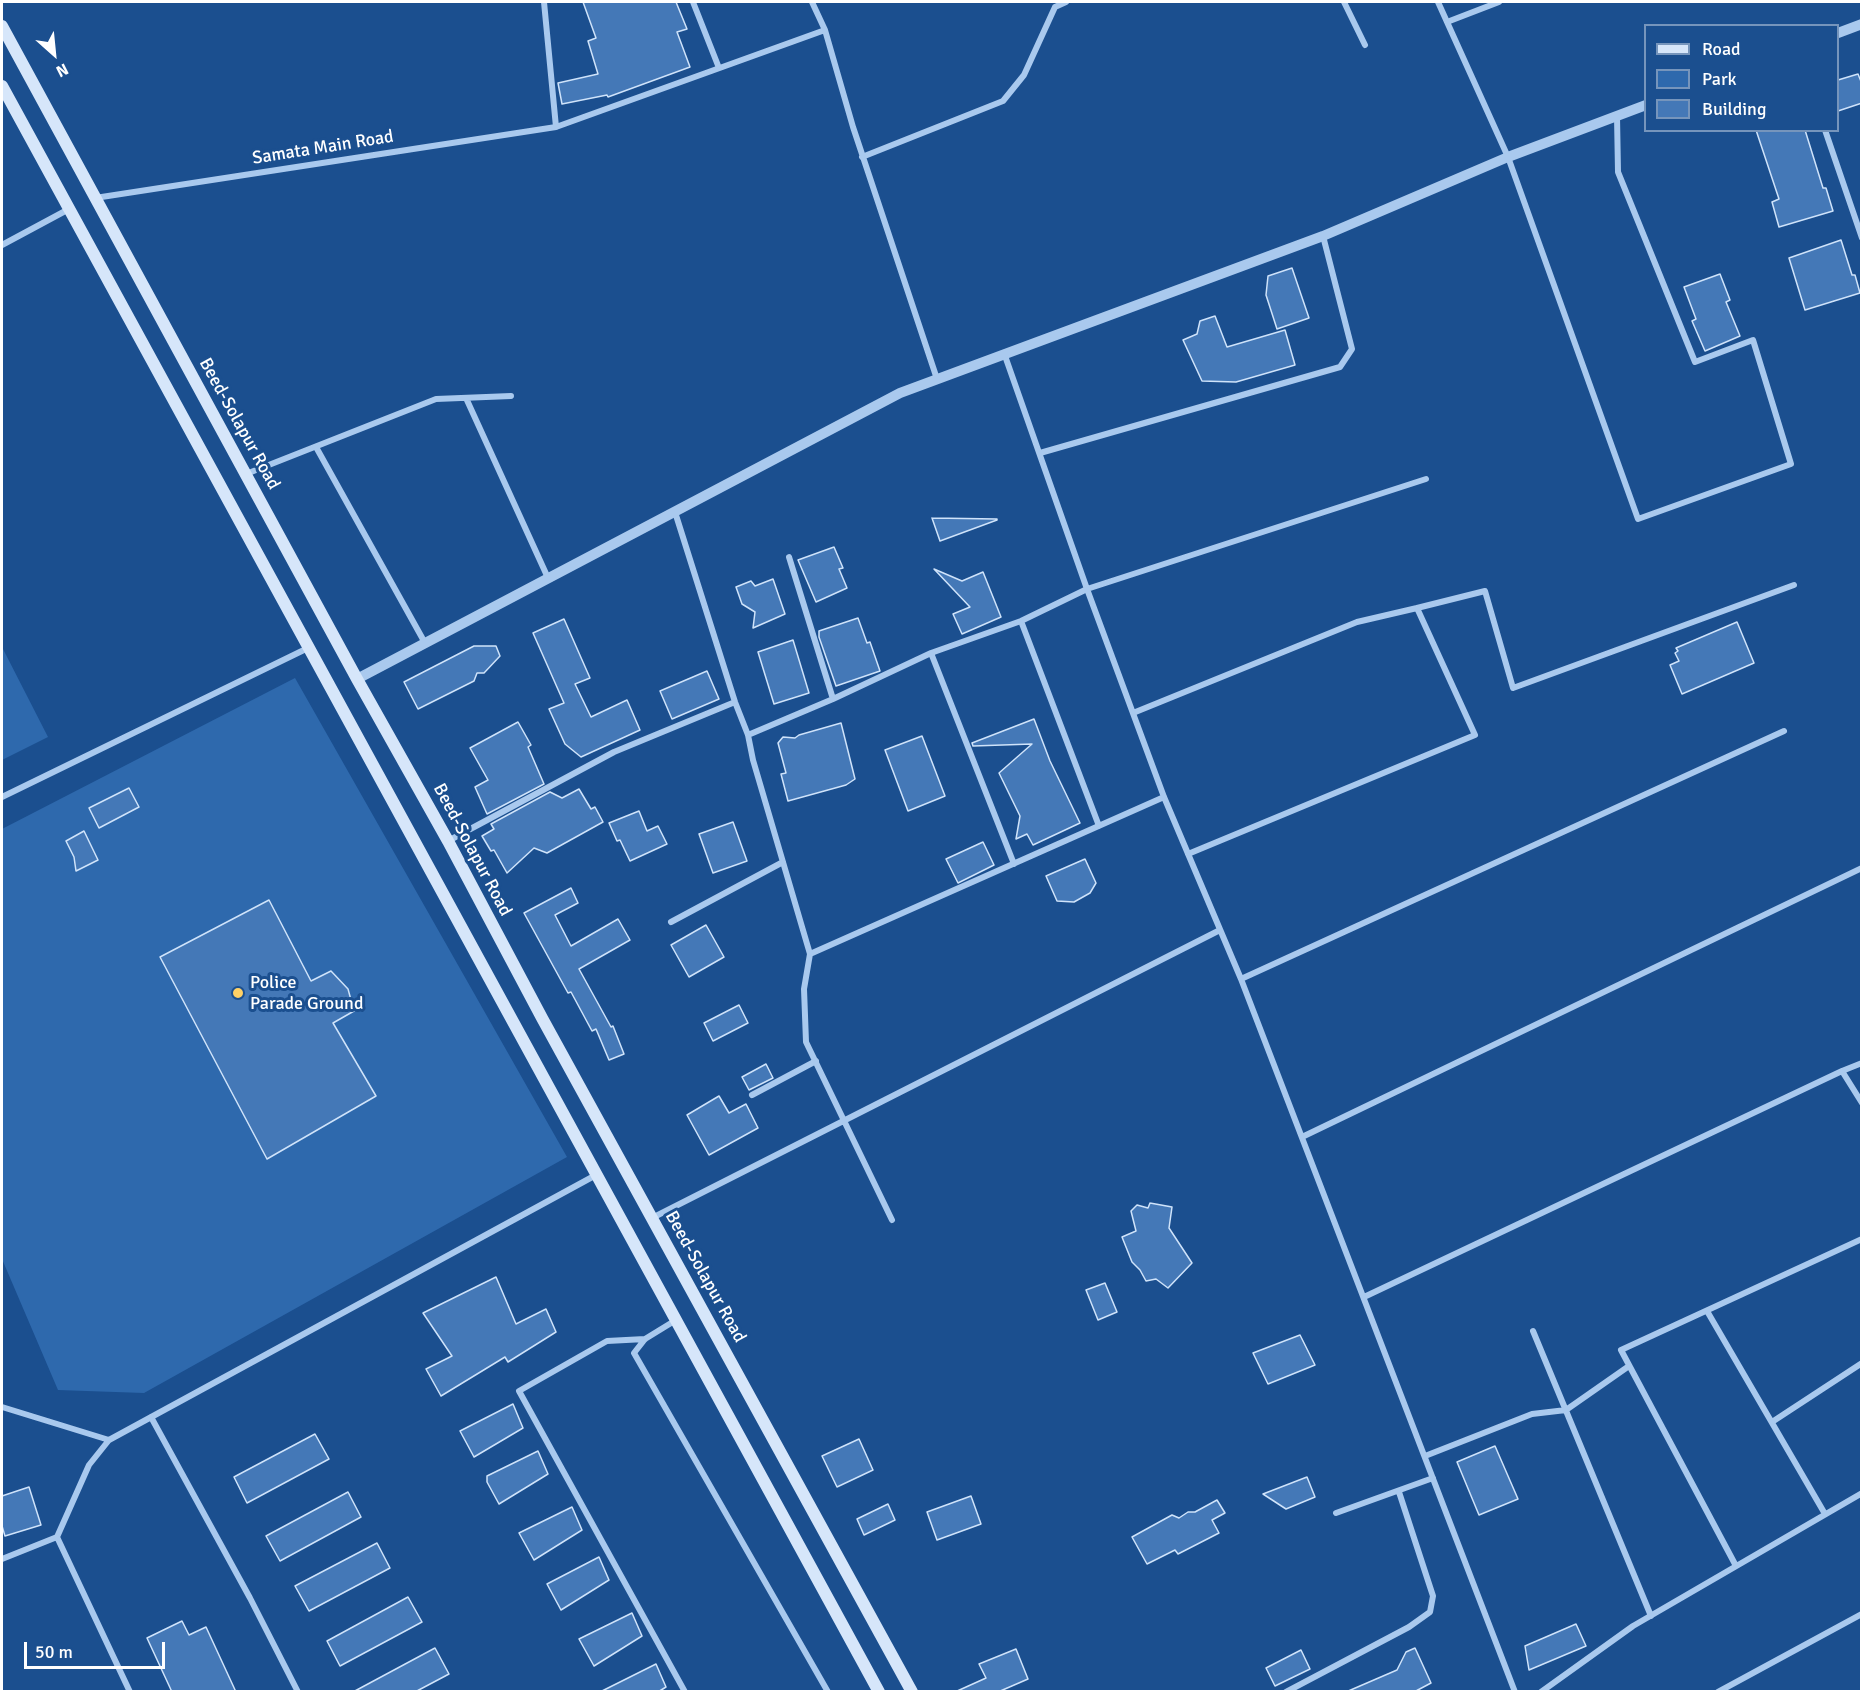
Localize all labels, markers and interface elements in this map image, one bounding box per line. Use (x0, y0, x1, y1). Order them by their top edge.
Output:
north arrow (24, 24, 84, 84)
legend (1644, 24, 1839, 132)
text: Road (1702, 38, 1741, 60)
text: N (53, 59, 72, 81)
text: Park (1702, 68, 1737, 90)
text: Building (1702, 98, 1766, 120)
street label: Samata Main Road (251, 126, 395, 170)
street label: Beed-Solapur Road (194, 354, 284, 494)
street label: Beed-Solapur Road (428, 780, 516, 920)
place label: Police Parade Ground (250, 972, 363, 1014)
marker: Police Parade Ground (231, 986, 245, 1000)
street label: Beed-Solapur Road (660, 1207, 750, 1347)
scale bar (27, 1630, 168, 1668)
text: 50 m (35, 1641, 73, 1663)

